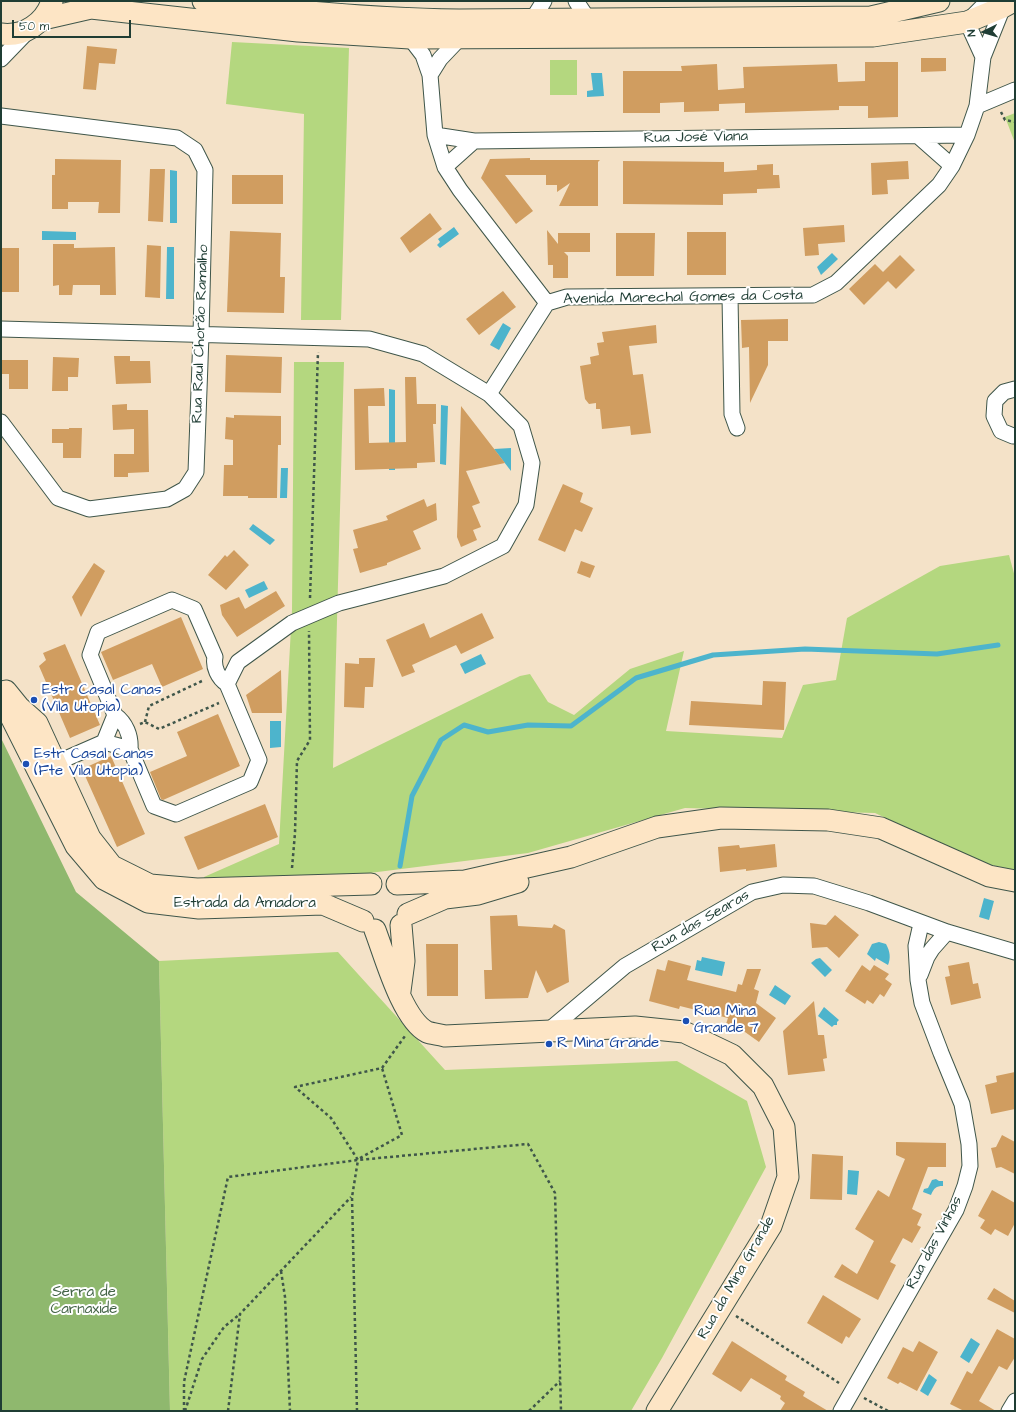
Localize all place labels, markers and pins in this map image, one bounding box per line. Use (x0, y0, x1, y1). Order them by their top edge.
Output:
place label: Estr Casal Canas (Vila Utopia) (42, 682, 161, 717)
marker: Estr Casal Canas (Vila Utopia) (29, 695, 39, 705)
place label: Estr Casal Canas (Fte Vila Utopia) (34, 746, 153, 781)
marker: Estr Casal Canas (Fte Vila Utopia) (21, 759, 31, 769)
place label: Rua Mina Grande 7 (694, 1003, 759, 1038)
marker: Rua Mina Grande 7 (681, 1016, 691, 1026)
place label: R Mina Grande (557, 1035, 659, 1053)
marker: R Mina Grande (544, 1039, 554, 1049)

